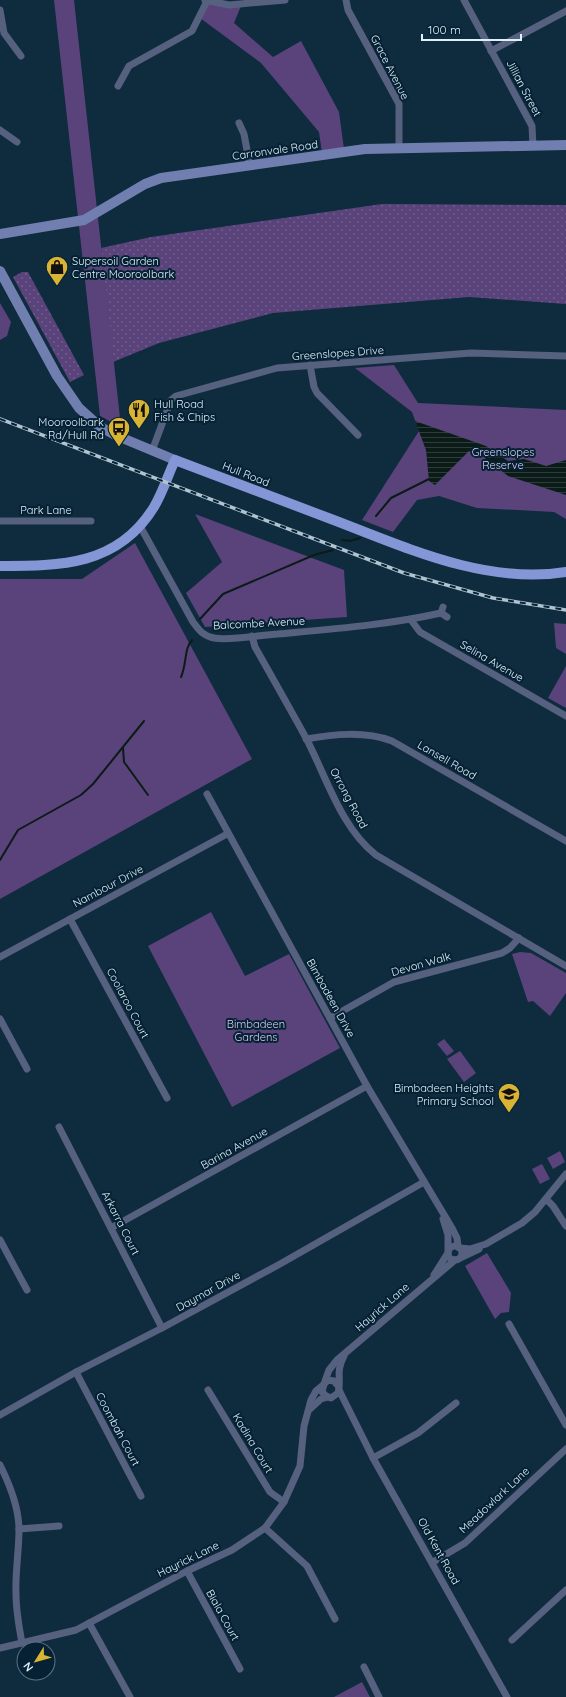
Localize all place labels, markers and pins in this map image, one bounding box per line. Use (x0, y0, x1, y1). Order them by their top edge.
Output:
shop icon: Supersoil Garden Centre Mooroolbark (44, 254, 70, 287)
place label: Supersoil Garden Centre Mooroolbark (72, 254, 174, 281)
restaurant icon: Hull Road Fish & Chips (126, 397, 152, 430)
place label: Hull Road Fish & Chips (154, 397, 215, 424)
place label: Mooroolbark Rd/Hull Rd (38, 415, 104, 442)
bus stop icon: Mooroolbark Rd/Hull Rd (106, 415, 132, 448)
place label: Bimbadeen Heights Primary School (394, 1081, 494, 1108)
school or university icon: Bimbadeen Heights Primary School (496, 1081, 522, 1114)

